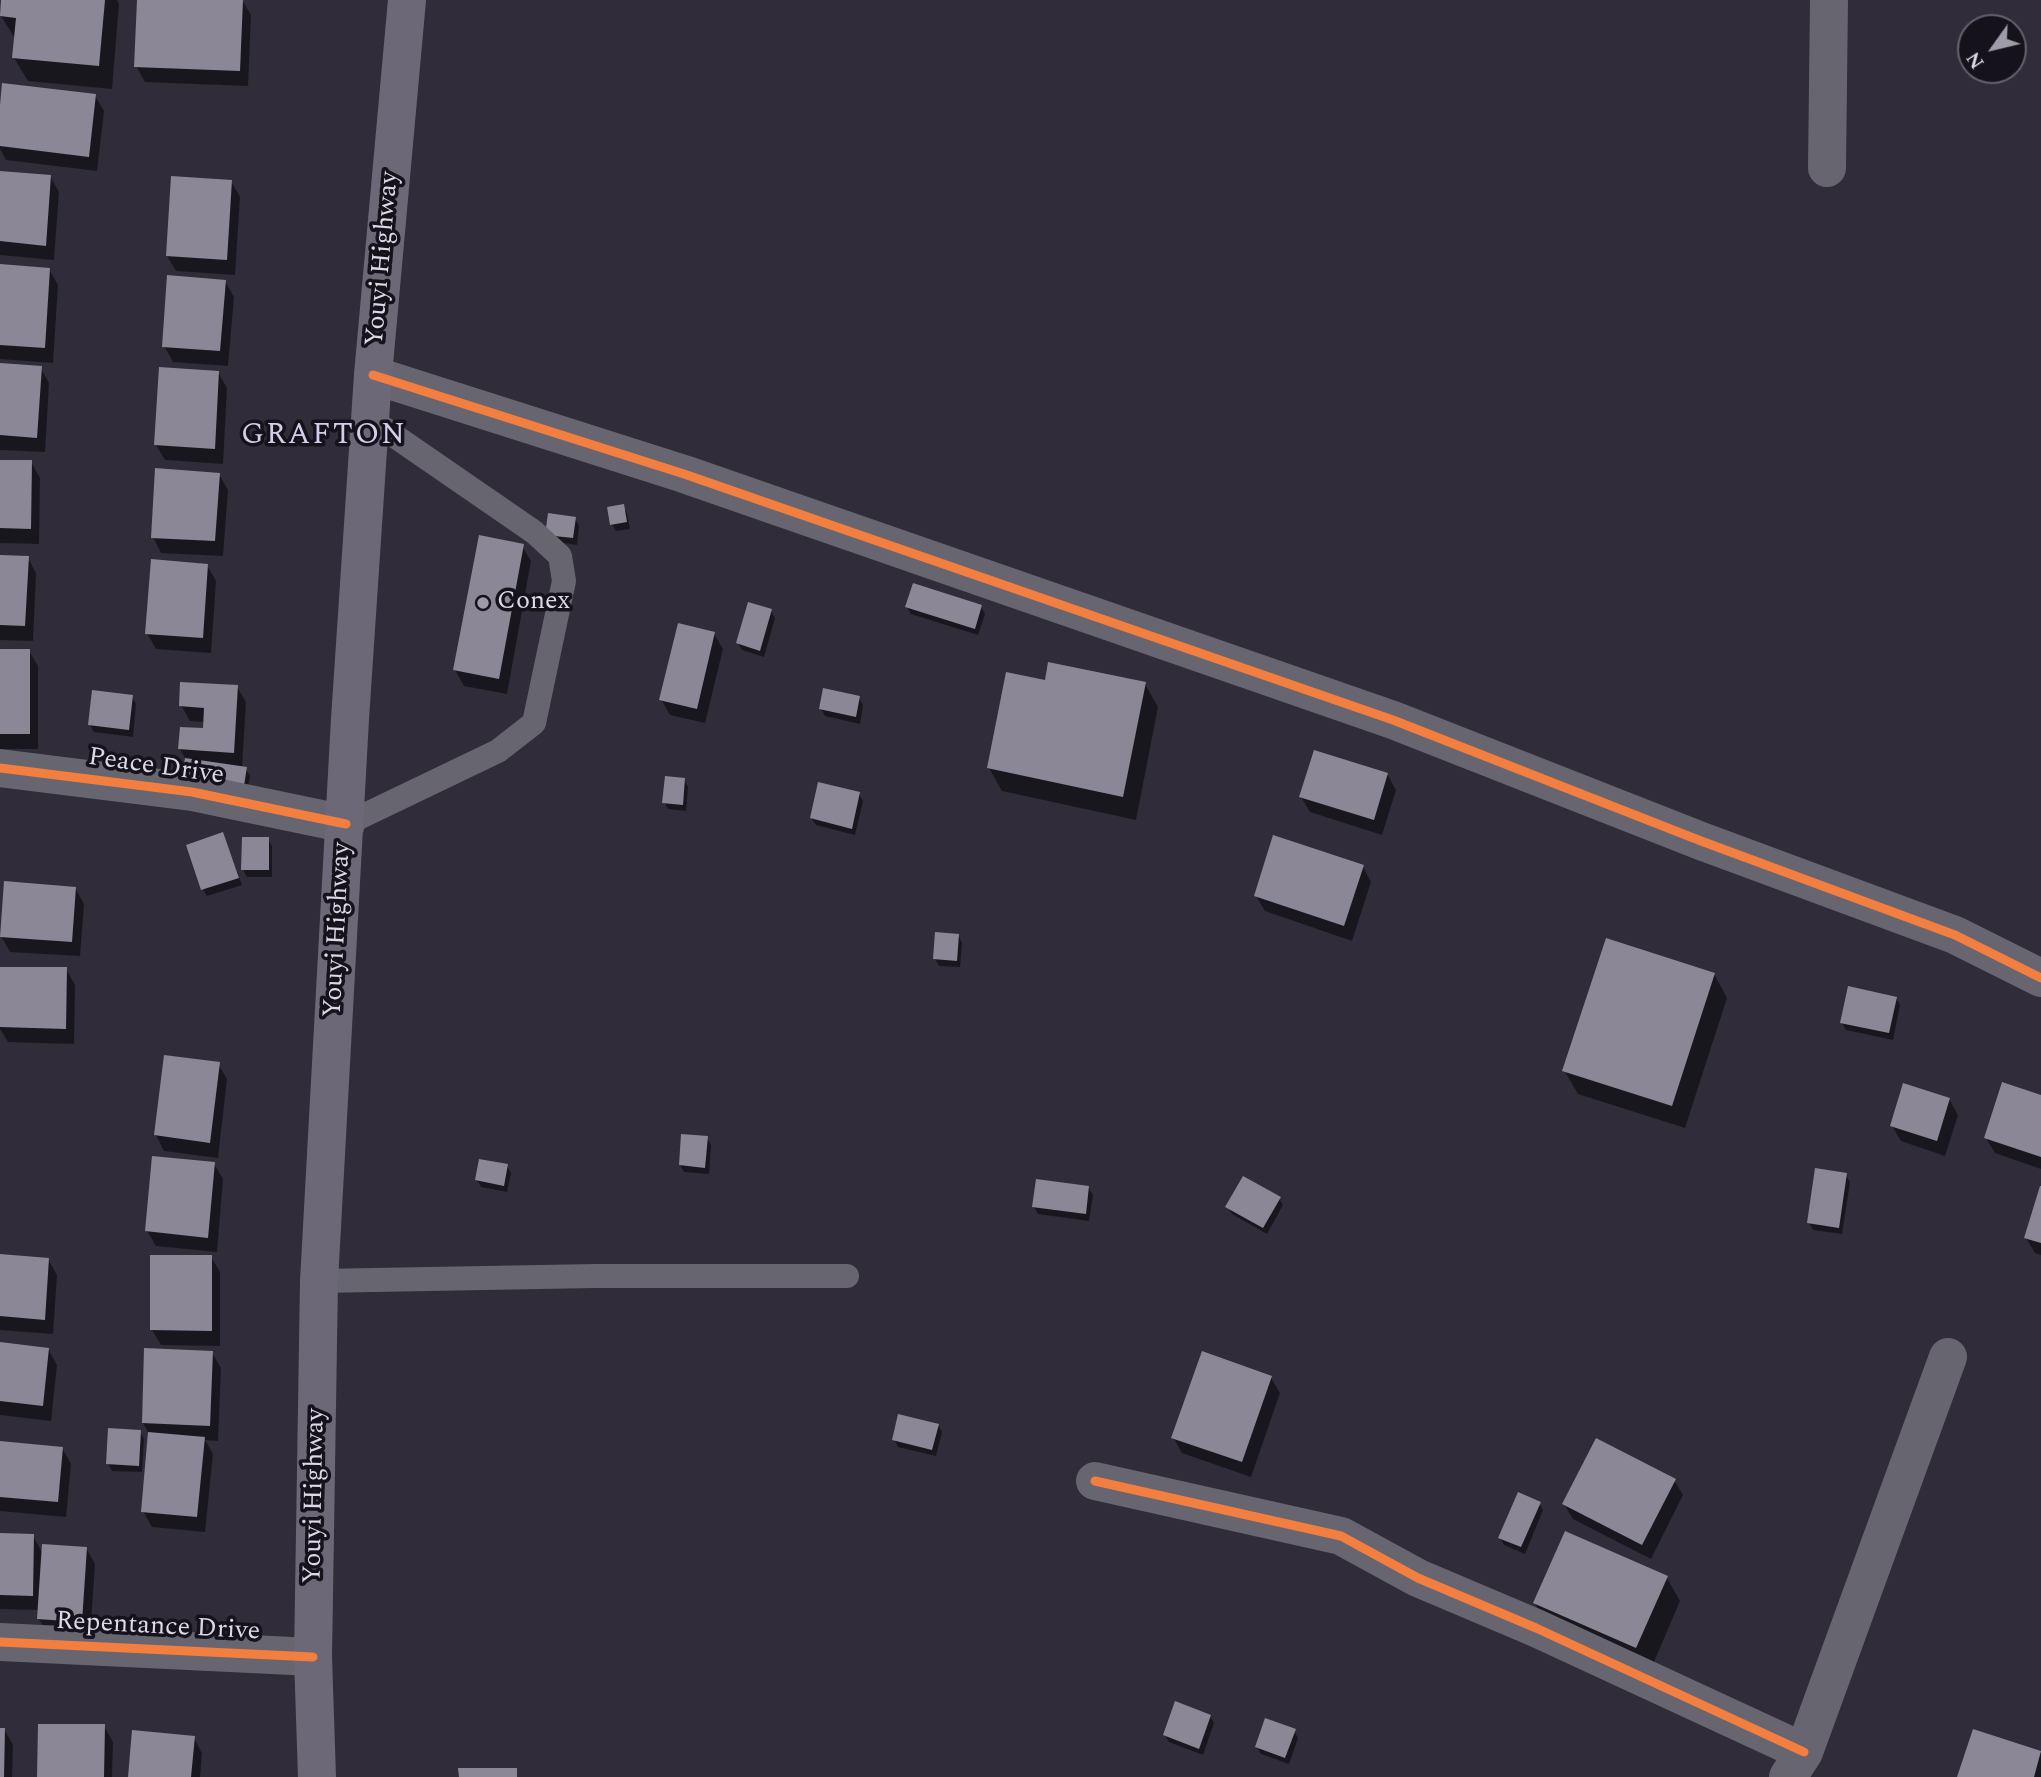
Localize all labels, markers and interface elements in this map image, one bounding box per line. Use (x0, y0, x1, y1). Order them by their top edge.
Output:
north arrow (1957, 14, 2027, 84)
text: N (1959, 45, 1992, 74)
street label: Youyi Highway (361, 170, 407, 348)
district label: GRAFTON (242, 419, 406, 455)
place label: Conex (497, 587, 570, 619)
marker: Conex (475, 595, 491, 611)
street label: Peace Drive (86, 743, 226, 793)
street label: Youyi Highway (319, 842, 359, 1018)
street label: Youyi Highway (299, 1408, 333, 1584)
street label: Repentance Drive (55, 1607, 261, 1649)

